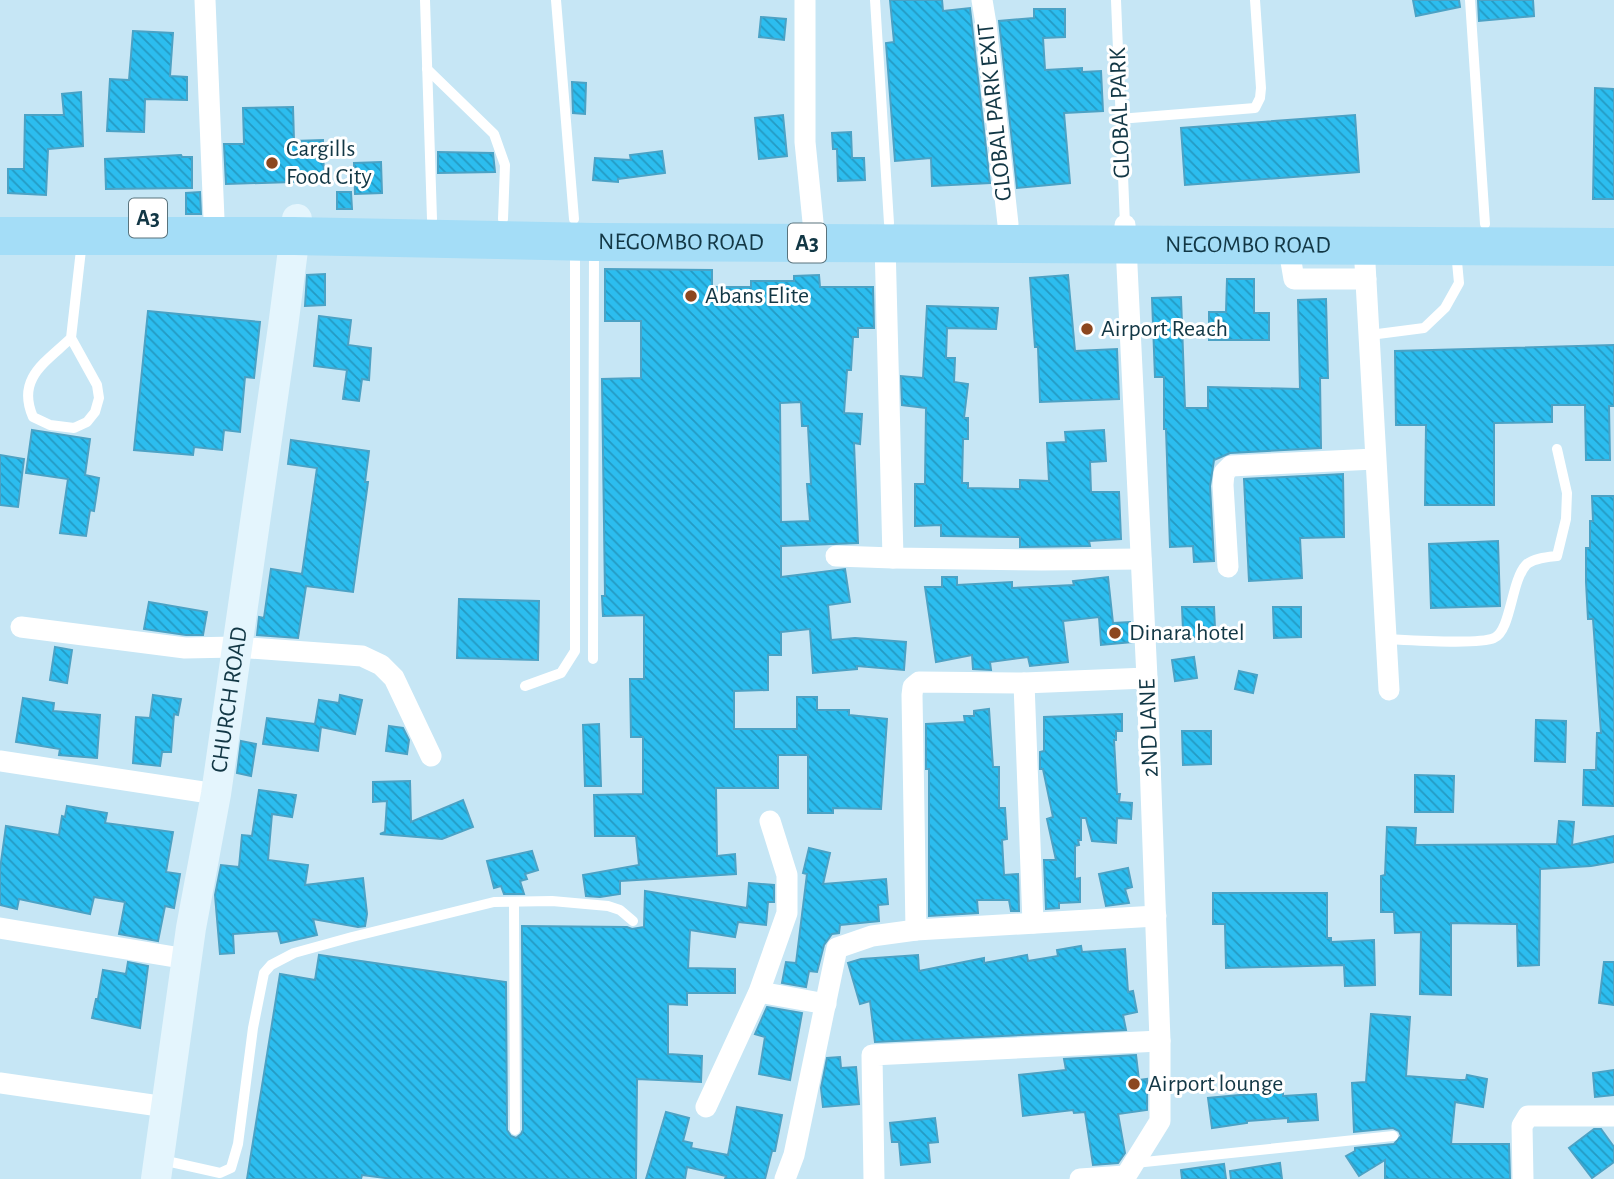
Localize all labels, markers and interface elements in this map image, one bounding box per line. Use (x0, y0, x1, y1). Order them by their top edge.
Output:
street label: GLOBAL PARK EXIT (974, 22, 1016, 202)
street label: GLOBAL PARK (1106, 46, 1134, 179)
place label: Cargills Food City (286, 137, 372, 189)
marker: Cargills Food City (264, 155, 280, 171)
road number: A3 (129, 198, 167, 238)
road number: A3 (788, 224, 826, 262)
street label: NEGOMBO ROAD (598, 230, 764, 255)
street label: NEGOMBO ROAD (1165, 233, 1331, 258)
place label: Abans Elite (705, 284, 809, 308)
marker: Abans Elite (683, 288, 699, 304)
place label: Airport Reach (1101, 317, 1228, 341)
marker: Airport Reach (1079, 321, 1095, 337)
place label: Dinara hotel (1129, 621, 1245, 645)
street label: CHURCH ROAD (207, 625, 252, 774)
marker: Dinara hotel (1107, 625, 1123, 641)
street label: 2ND LANE (1135, 678, 1163, 778)
place label: Airport lounge (1148, 1072, 1283, 1096)
marker: Airport lounge (1126, 1076, 1142, 1092)

